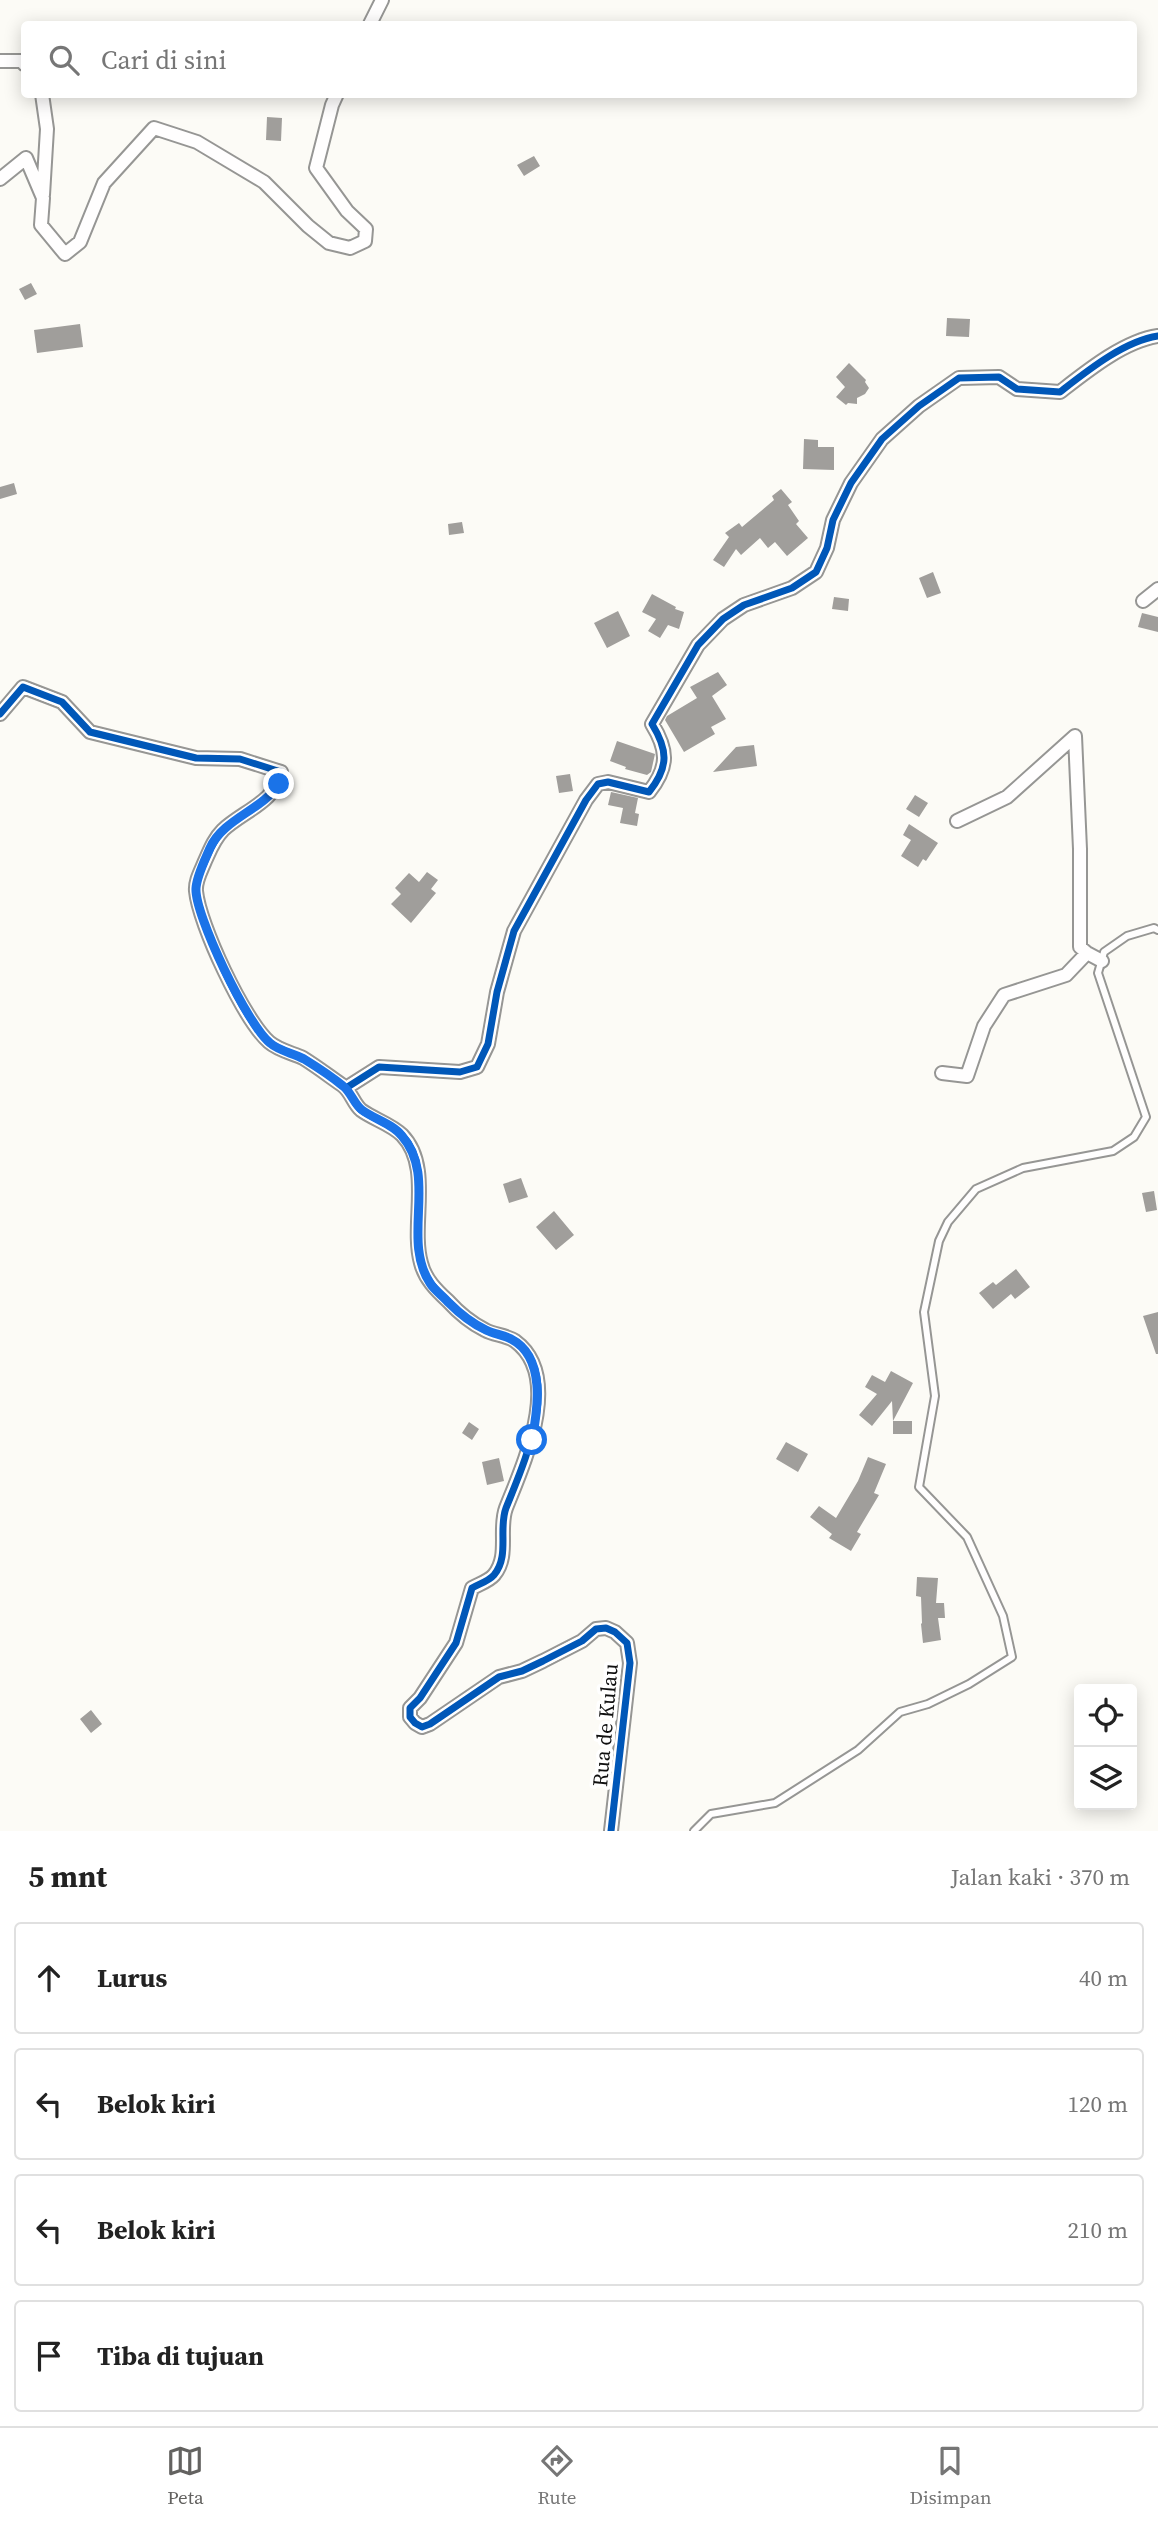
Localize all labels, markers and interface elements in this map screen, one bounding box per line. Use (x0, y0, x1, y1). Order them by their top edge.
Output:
search box (21, 21, 1137, 98)
icon: search (45, 41, 83, 79)
text: Cari di sini (101, 42, 226, 78)
route end (263, 768, 294, 799)
route start (516, 1424, 547, 1455)
street label: Rua de Kulau (585, 1662, 625, 1788)
map controls (1074, 1684, 1137, 1810)
button: locate (1074, 1684, 1137, 1747)
button: layers (1074, 1747, 1137, 1810)
text: 5 mnt (28, 1856, 107, 1897)
text: Jalan kaki · 370 m (951, 1861, 1130, 1893)
icon: ahead (30, 1959, 68, 1997)
text: Lurus (97, 1960, 167, 1996)
text: 40 m (1079, 1962, 1128, 1994)
icon: left (30, 2085, 68, 2123)
text: Belok kiri (97, 2086, 215, 2122)
text: 120 m (1067, 2088, 1128, 2120)
icon: left (30, 2211, 68, 2249)
text: Belok kiri (97, 2212, 215, 2248)
text: 210 m (1067, 2214, 1128, 2246)
icon: arrive (30, 2337, 68, 2375)
text: Tiba di tujuan (97, 2338, 264, 2374)
tab: Peta (166, 2442, 204, 2510)
tab: Rute (537, 2442, 577, 2510)
tab: Disimpan (909, 2442, 992, 2510)

